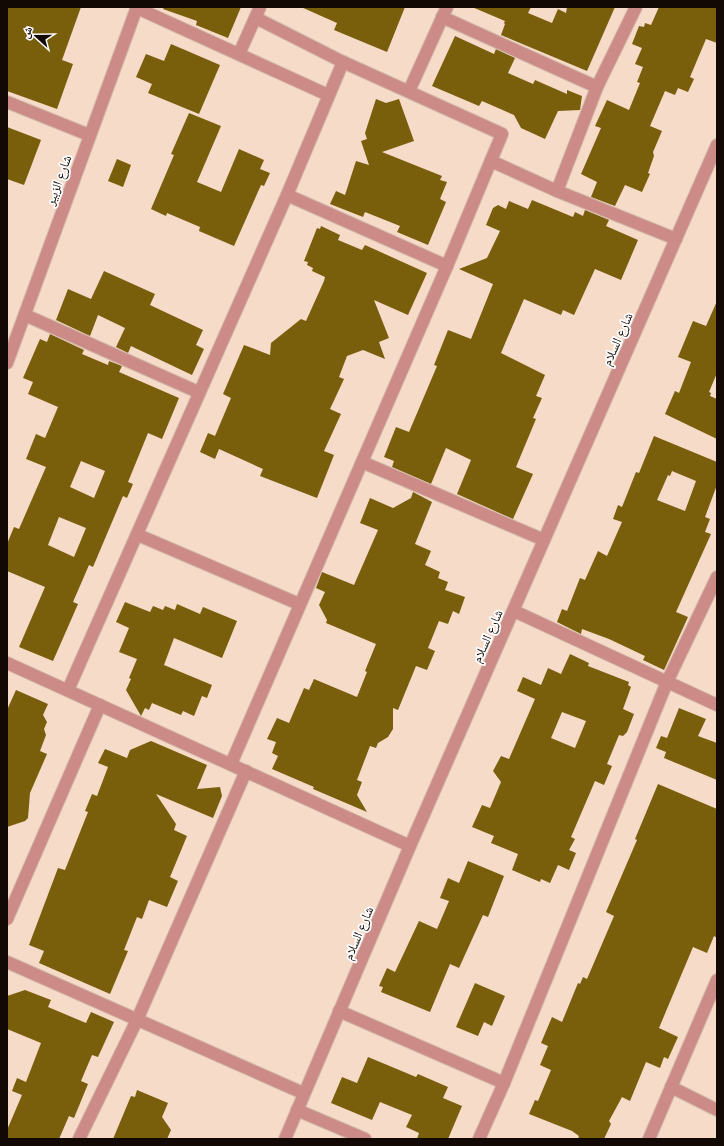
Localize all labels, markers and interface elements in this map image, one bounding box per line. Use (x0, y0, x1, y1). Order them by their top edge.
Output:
north arrow (16, 16, 56, 56)
text: ش (19, 25, 36, 41)
street label: شارع الزبير (42, 153, 76, 209)
street label: شارع السلام (599, 310, 638, 369)
street label: شارع السلام (469, 607, 508, 666)
street label: شارع السلام (341, 904, 378, 963)

